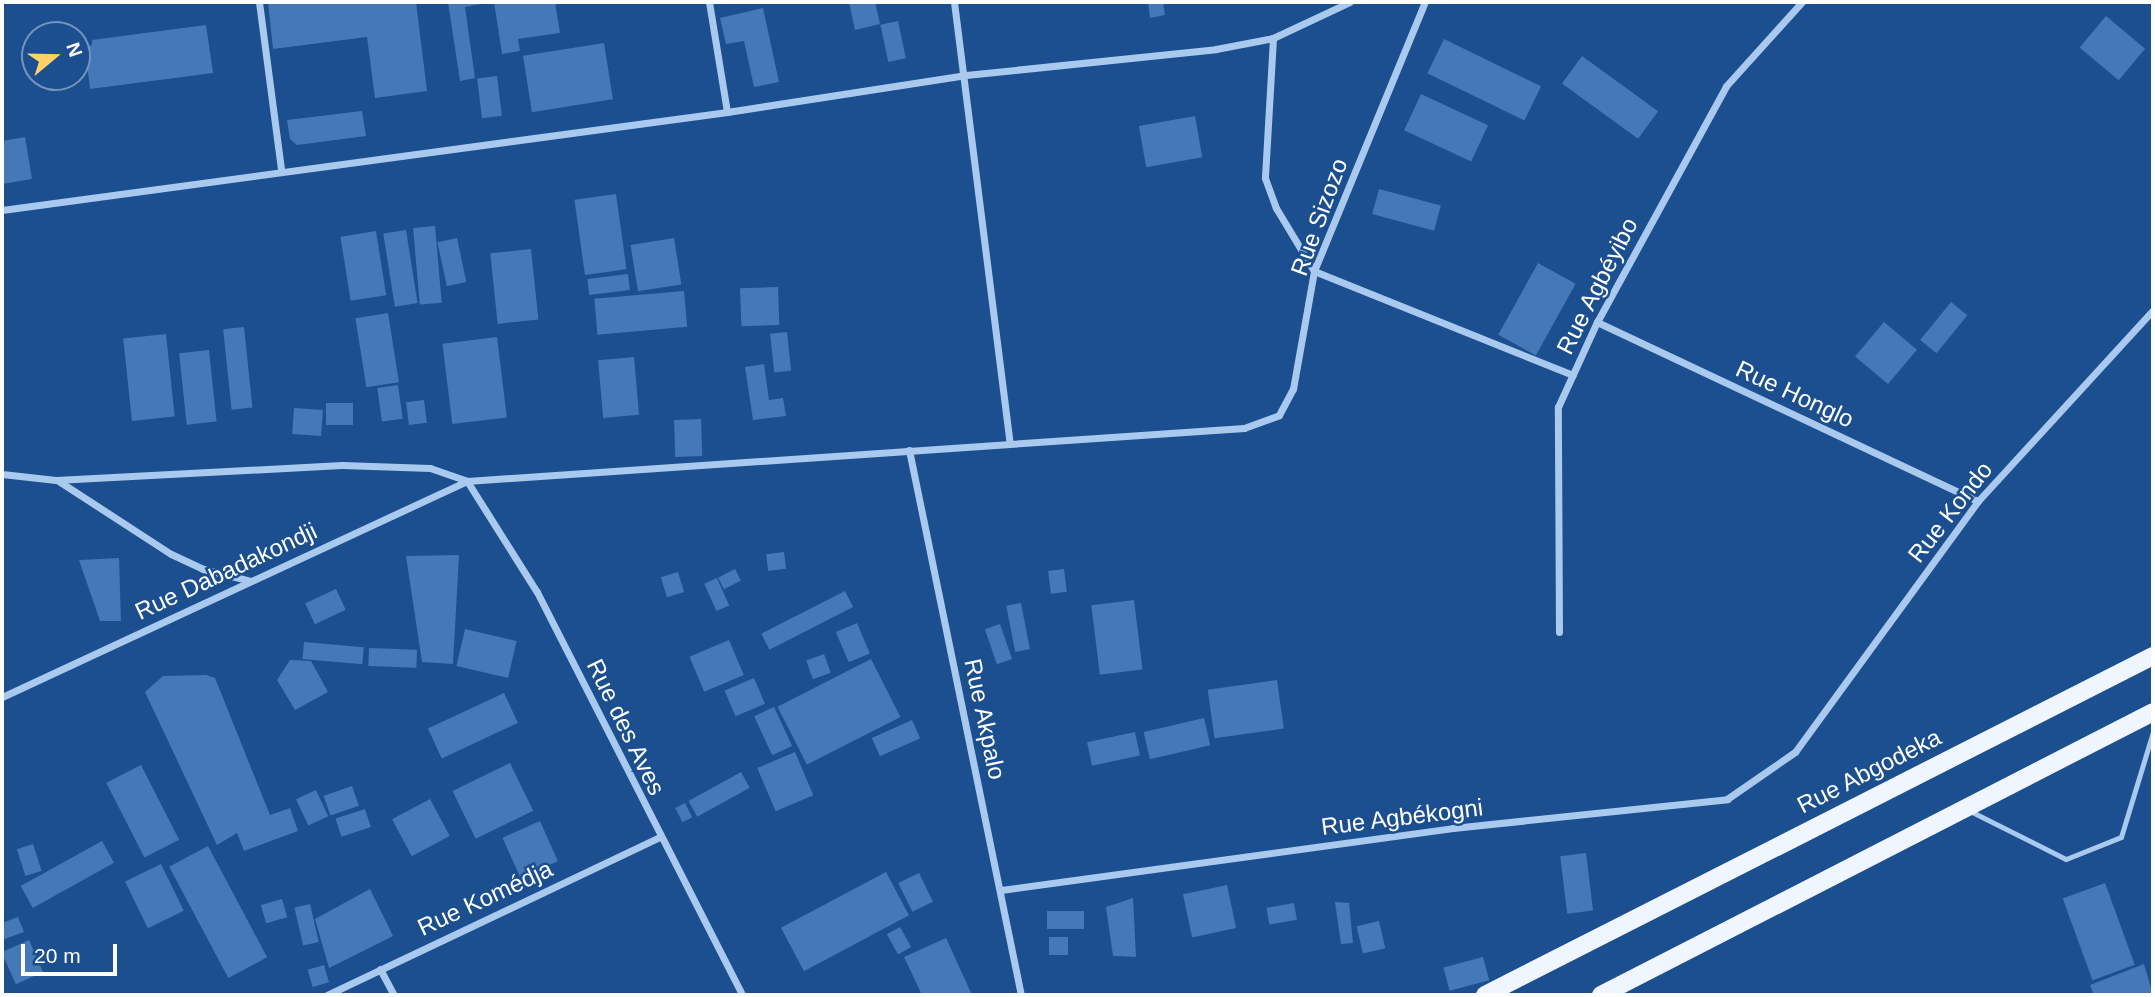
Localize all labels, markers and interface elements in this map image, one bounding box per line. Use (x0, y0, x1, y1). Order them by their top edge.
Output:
north arrow (21, 21, 91, 91)
text: N (62, 40, 87, 60)
street label: Rue Sizozo (1284, 154, 1354, 280)
street label: Rue Agbéyibo (1550, 212, 1644, 360)
street label: Rue Honglo (1731, 354, 1859, 434)
street label: Rue Kondo (1902, 456, 1998, 568)
street label: Rue Dabadakondji (130, 516, 322, 626)
street label: Rue des Aves (580, 654, 672, 800)
street label: Rue Akpalo (958, 655, 1012, 783)
street label: Rue Abgodeka (1792, 722, 1946, 820)
street label: Rue Agbékogni (1319, 793, 1485, 841)
street label: Rue Komédja (413, 854, 557, 942)
scale bar (24, 930, 121, 974)
text: 20 m (34, 944, 81, 967)

